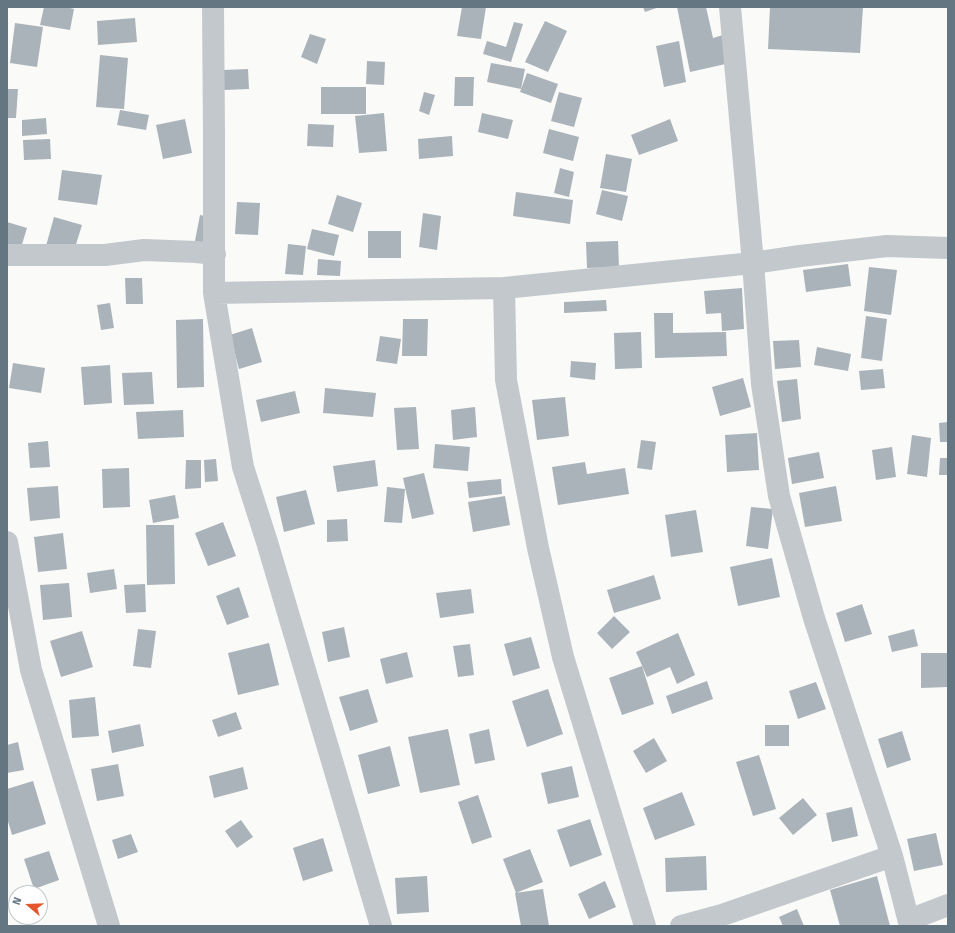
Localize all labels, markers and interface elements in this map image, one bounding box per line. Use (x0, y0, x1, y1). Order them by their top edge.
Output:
north arrow (8, 885, 48, 925)
text: N (10, 896, 24, 907)

